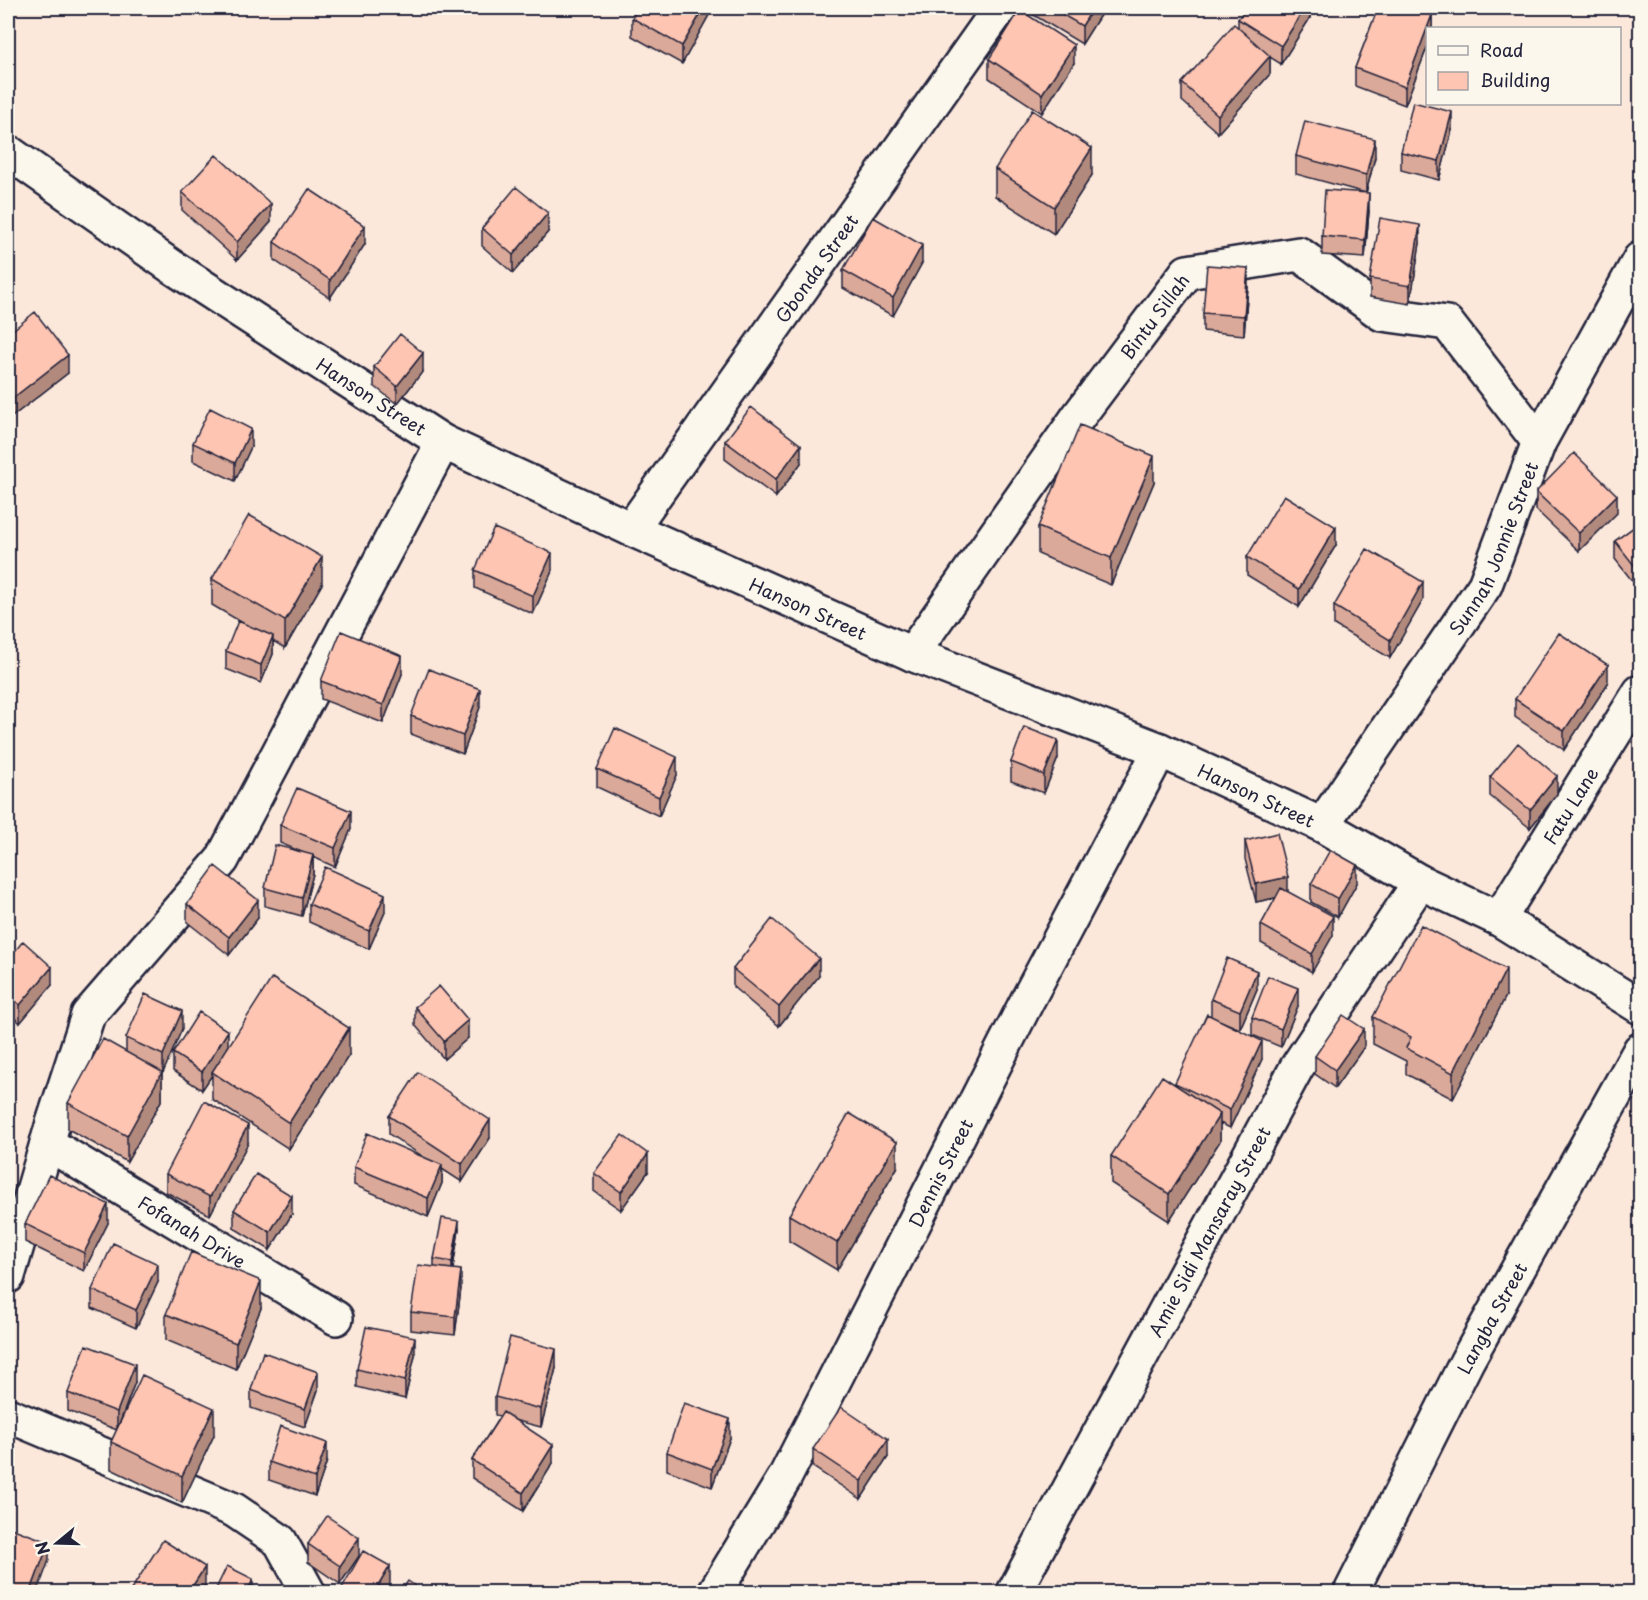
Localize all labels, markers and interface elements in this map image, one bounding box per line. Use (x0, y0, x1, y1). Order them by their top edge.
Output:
legend (1426, 27, 1621, 105)
text: Road (1480, 36, 1524, 63)
text: Building (1480, 66, 1550, 93)
street label: Gbonda Street (768, 208, 864, 328)
street label: Bintu Sillah (1113, 268, 1195, 364)
street label: Hanson Street (311, 350, 432, 441)
street label: Sunnah Jonnie Street (1442, 457, 1544, 640)
street label: Hanson Street (745, 570, 871, 646)
street label: Hanson Street (1194, 756, 1319, 833)
street label: Fatu Lane (1535, 761, 1604, 849)
street label: Dennis Street (901, 1114, 979, 1232)
street label: Amie Sidi Mansaray Street (1141, 1121, 1276, 1341)
street label: Fofanah Drive (134, 1188, 251, 1274)
street label: Langba Street (1449, 1257, 1533, 1378)
north arrow (27, 1513, 87, 1573)
text: N (28, 1538, 55, 1558)

